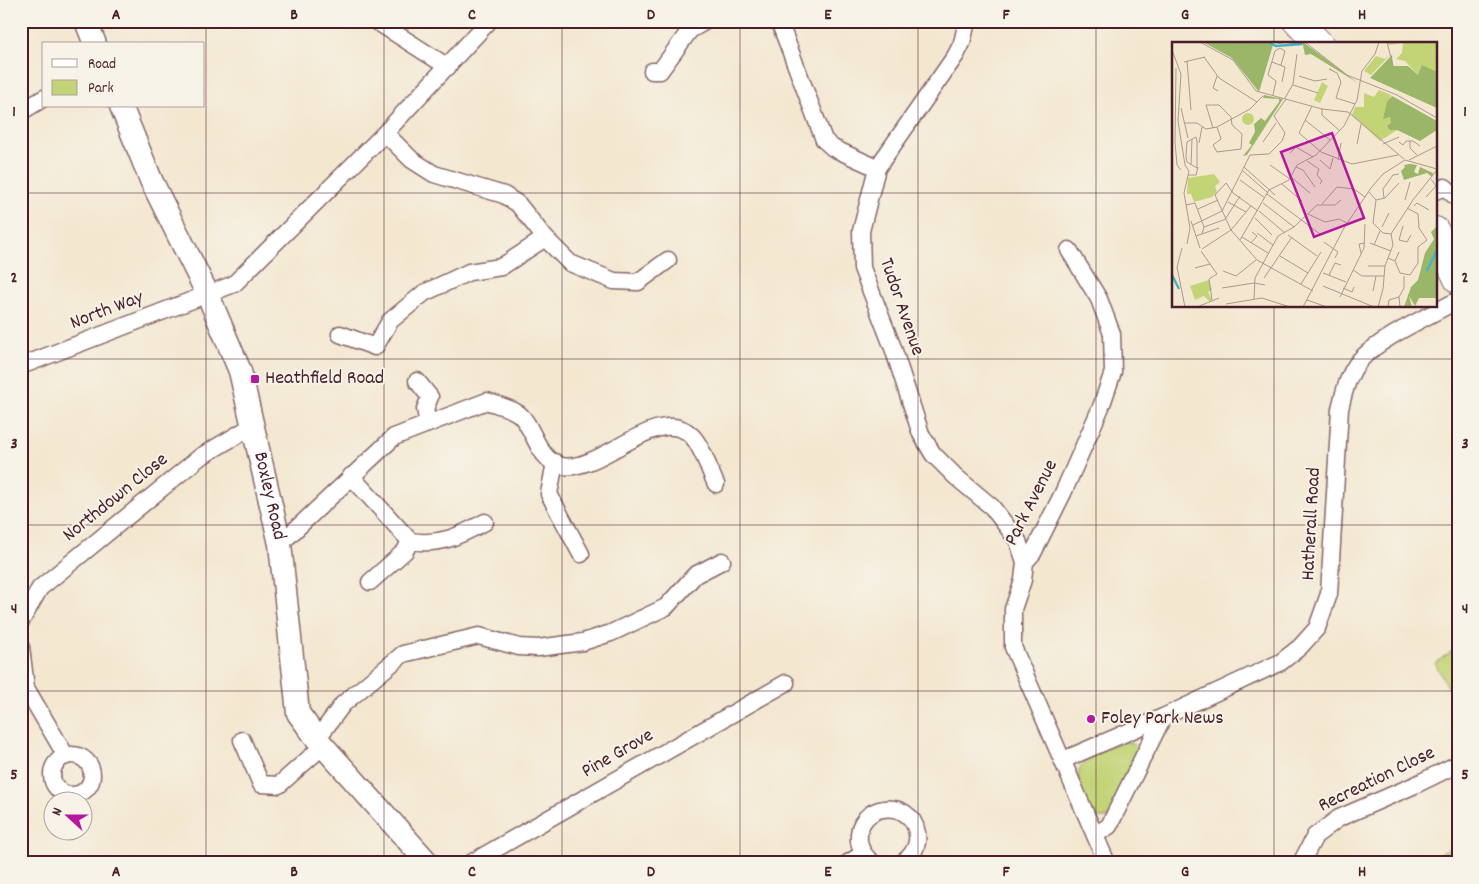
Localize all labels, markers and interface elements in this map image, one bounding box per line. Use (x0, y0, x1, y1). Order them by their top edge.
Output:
text: A (112, 4, 121, 27)
text: B (290, 4, 298, 27)
text: C (468, 4, 476, 27)
text: D (647, 4, 656, 27)
text: E (824, 4, 832, 27)
text: F (1002, 4, 1010, 27)
text: G (1181, 4, 1189, 27)
text: H (1358, 4, 1366, 27)
legend (42, 42, 205, 108)
inset map (1172, 42, 1436, 308)
text: Road (88, 54, 116, 76)
text: Park (88, 78, 114, 100)
text: 1 (12, 101, 16, 124)
text: 1 (1463, 101, 1467, 124)
street label: Tudor Avenue (871, 254, 931, 360)
text: 2 (11, 267, 18, 290)
text: 2 (1462, 267, 1469, 290)
street label: North Way (66, 284, 148, 338)
place label: Heathfield Road (265, 365, 384, 393)
marker: Heathfield Road (249, 373, 261, 385)
text: 3 (10, 433, 18, 456)
text: 3 (1461, 433, 1469, 456)
street label: Northdown Close (57, 447, 175, 549)
street label: Boxley Road (245, 449, 293, 543)
street label: Park Avenue (998, 455, 1066, 551)
street label: Hatherall Road (1295, 467, 1329, 581)
text: 4 (11, 598, 17, 621)
text: 4 (1462, 598, 1468, 621)
place label: Foley Park News (1101, 705, 1224, 733)
marker: Foley Park News (1085, 713, 1097, 725)
street label: Pine Grove (577, 722, 659, 786)
street label: Recreation Close (1314, 740, 1440, 820)
text: 5 (10, 764, 18, 787)
text: 5 (1461, 764, 1469, 787)
north arrow (42, 792, 92, 842)
text: N (47, 805, 68, 819)
text: A (112, 861, 121, 884)
text: B (290, 861, 298, 884)
text: C (468, 861, 476, 884)
text: D (647, 861, 656, 884)
text: E (824, 861, 832, 884)
text: F (1002, 861, 1010, 884)
text: G (1181, 861, 1189, 884)
text: H (1358, 861, 1366, 884)

